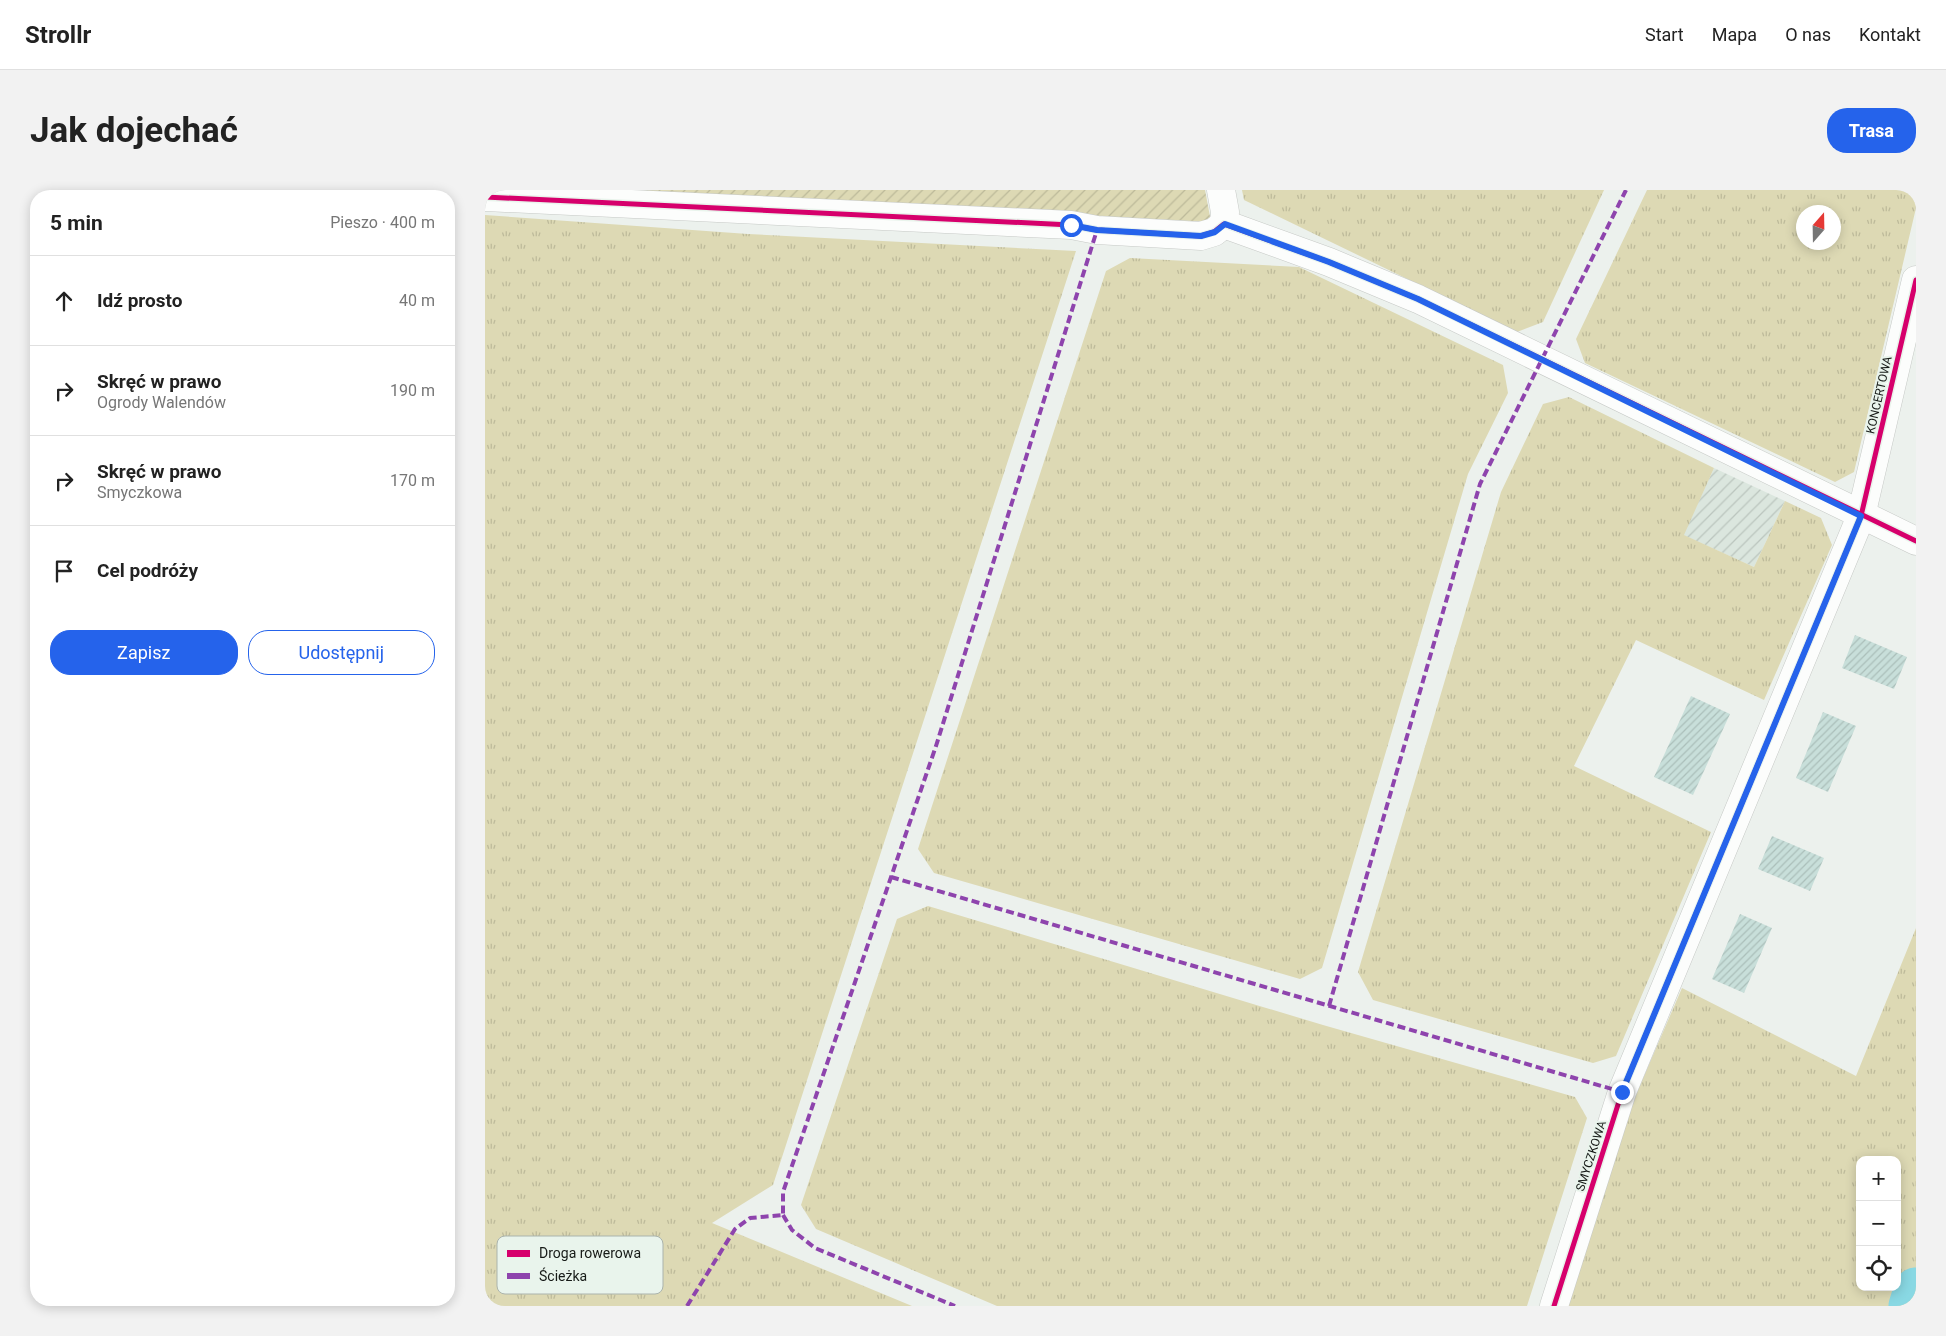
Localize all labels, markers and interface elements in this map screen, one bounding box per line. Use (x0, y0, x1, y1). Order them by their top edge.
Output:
text: Strollr (25, 21, 91, 49)
text: Start (1645, 24, 1684, 45)
text: Mapa (1712, 24, 1757, 45)
text: O nas (1785, 24, 1831, 45)
text: Kontakt (1859, 24, 1921, 45)
button: Trasa (1827, 108, 1916, 153)
text: Jak dojechać (30, 110, 238, 151)
north arrow (1796, 205, 1841, 250)
text: 5 min (50, 211, 103, 235)
text: Pieszo · 400 m (330, 213, 435, 232)
route start (1060, 214, 1083, 237)
icon: ahead (50, 287, 78, 315)
text: Idź prosto (97, 289, 182, 312)
text: 40 m (399, 291, 435, 310)
street label: KONCERTOWA (1863, 355, 1895, 435)
text: Skręć w prawo (97, 370, 221, 393)
icon: right (50, 377, 78, 405)
text: 190 m (390, 381, 435, 400)
text: Ogrody Walendów (97, 393, 226, 412)
text: Skręć w prawo (97, 460, 221, 483)
icon: right (50, 467, 78, 495)
text: 170 m (390, 471, 435, 490)
text: Smyczkowa (97, 483, 182, 502)
icon: arrive (50, 557, 78, 585)
text: Cel podróży (97, 559, 198, 582)
button: Zapisz (50, 630, 238, 675)
button: Udostępnij (248, 630, 435, 675)
route end (1611, 1081, 1634, 1104)
street label: SMYCZKOWA (1573, 1119, 1609, 1193)
map controls (1856, 1156, 1901, 1291)
button: + (1856, 1156, 1901, 1201)
button: − (1856, 1201, 1901, 1246)
legend (497, 1236, 663, 1294)
text: Droga rowerowa (539, 1245, 641, 1261)
button: locate (1856, 1246, 1901, 1291)
text: Ścieżka (539, 1267, 587, 1284)

